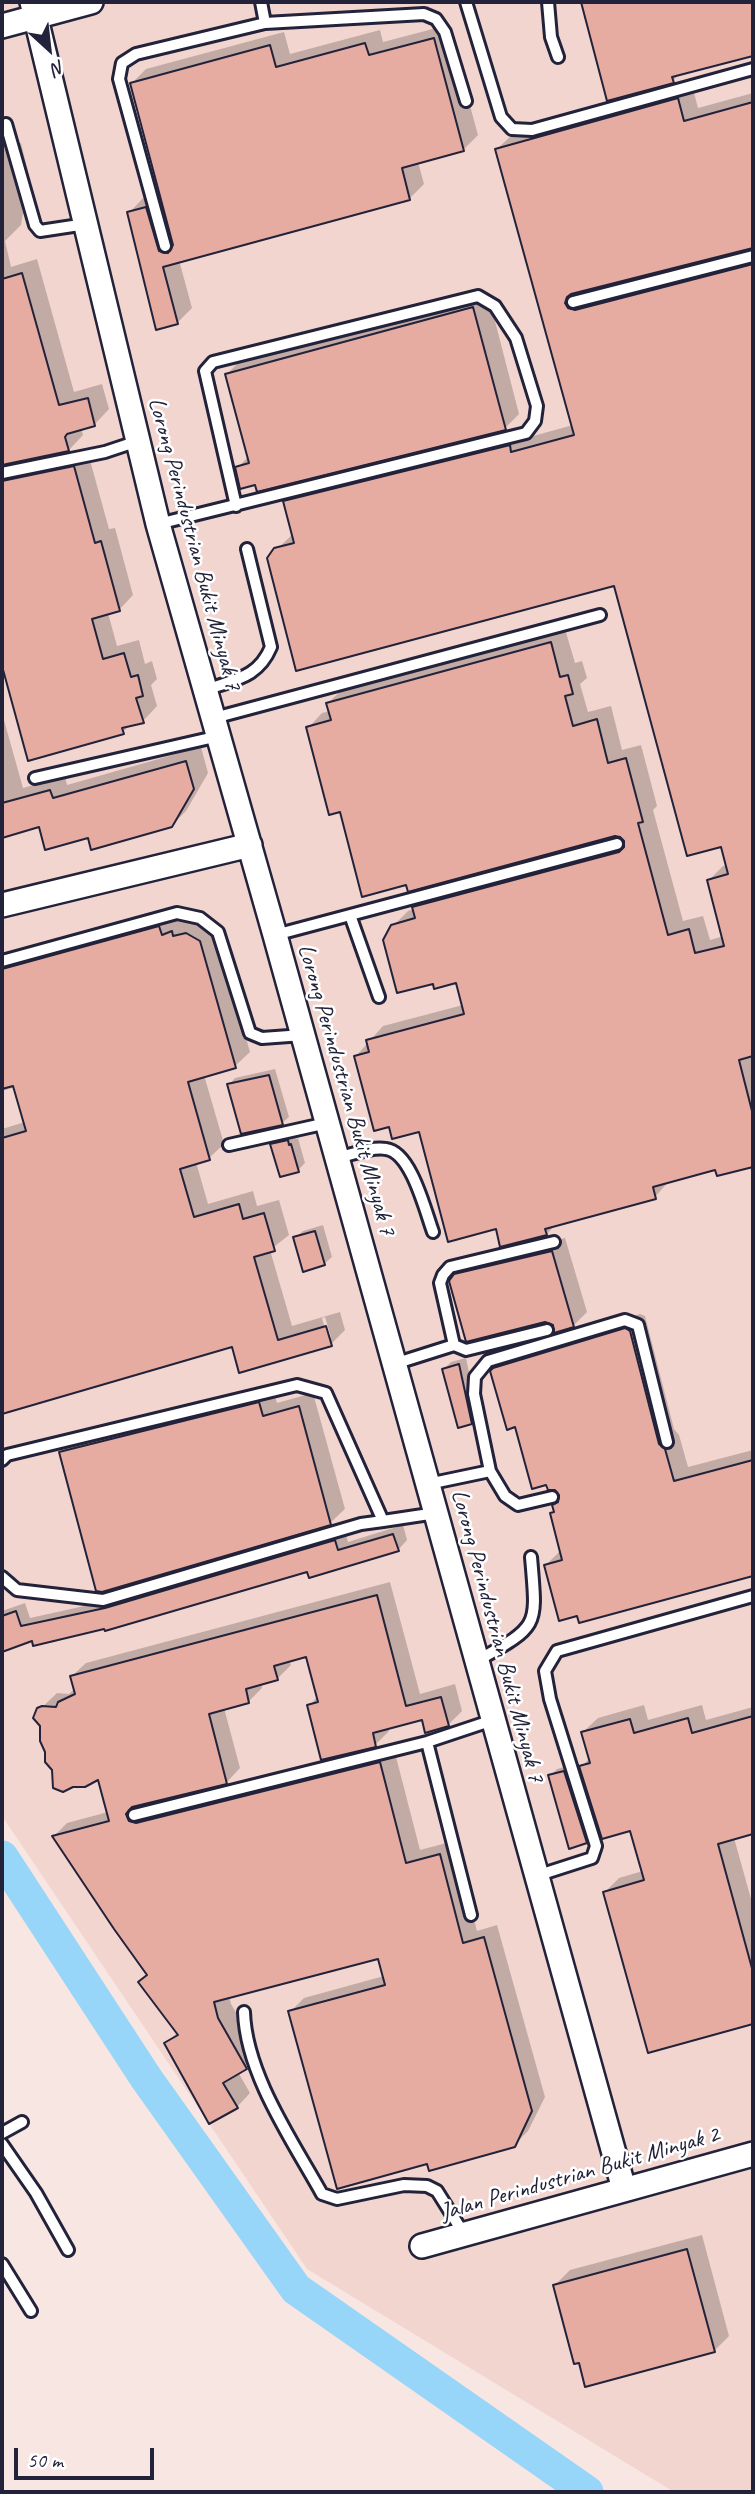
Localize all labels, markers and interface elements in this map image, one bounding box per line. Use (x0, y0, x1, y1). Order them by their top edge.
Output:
north arrow (14, 14, 84, 84)
text: N (48, 54, 69, 81)
street label: Lorong Perindustrian Bukit Minyak 7 (141, 395, 247, 693)
street label: Lorong Perindustrian Bukit Minyak 7 (291, 941, 401, 1239)
street label: Lorong Perindustrian Bukit Minyak 7 (444, 1487, 550, 1785)
street label: Jalan Perindustrian Bukit Minyak 2 (437, 2120, 723, 2228)
scale bar (18, 2434, 158, 2478)
text: 50 m (27, 2447, 63, 2473)

